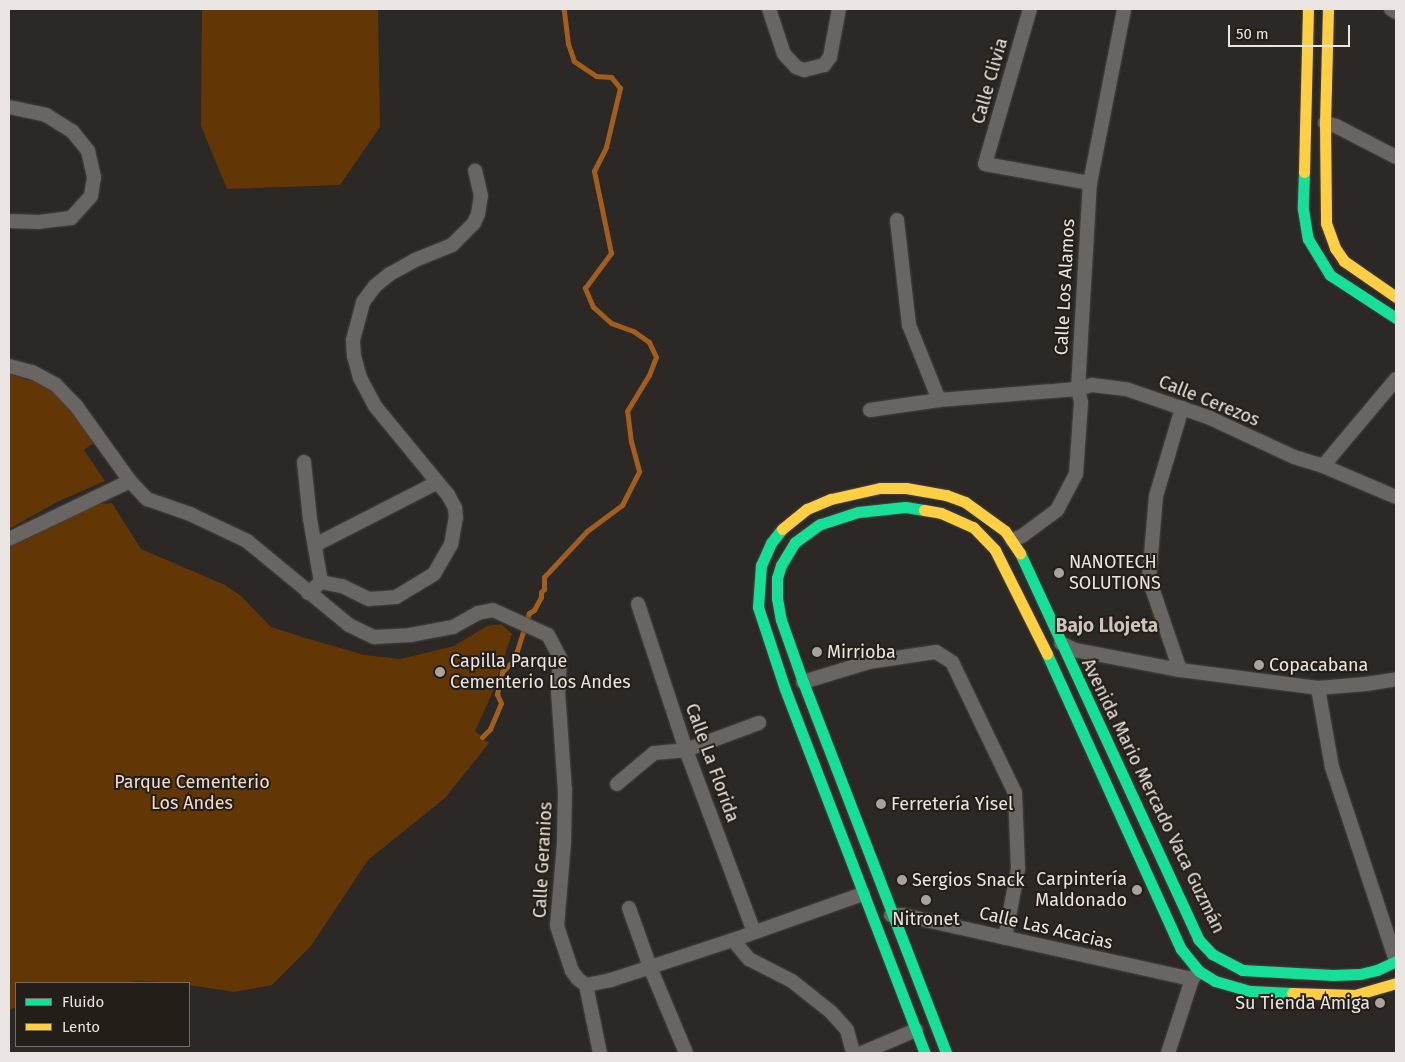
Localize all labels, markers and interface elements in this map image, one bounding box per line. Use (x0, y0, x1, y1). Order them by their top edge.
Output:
scale bar (1230, 15, 1352, 47)
text: 50 m (1236, 25, 1269, 43)
street label: Calle Clivia (967, 35, 1013, 127)
street label: Calle Los Alamos (1051, 218, 1079, 356)
street label: Calle Cerezos (1155, 371, 1263, 431)
place label: NANOTECH SOLUTIONS (1069, 552, 1161, 594)
marker: NANOTECH SOLUTIONS (1053, 567, 1065, 579)
district label: Bajo Llojeta (1056, 615, 1158, 637)
place label: Mirrioba (827, 641, 896, 663)
marker: Mirrioba (811, 646, 823, 658)
place label: Capilla Parque Cementerio Los Andes (450, 651, 631, 694)
place label: Copacabana (1269, 654, 1368, 676)
street label: Avenida Mario Mercado Vaca Guzmán (1077, 655, 1229, 937)
marker: Copacabana (1253, 659, 1265, 671)
marker: Capilla Parque Cementerio Los Andes (434, 666, 446, 678)
street label: Calle La Florida (681, 701, 743, 825)
park label: Parque Cementerio Los Andes (114, 772, 270, 814)
place label: Ferretería Yisel (891, 793, 1013, 815)
marker: Ferretería Yisel (875, 798, 887, 810)
street label: Calle Geranios (529, 801, 557, 919)
place label: Sergios Snack (912, 869, 1024, 891)
place label: Carpintería Maldonado (1035, 869, 1127, 912)
marker: Sergios Snack (896, 874, 908, 886)
marker: Carpintería Maldonado (1131, 884, 1143, 896)
marker: Nitronet (920, 894, 932, 906)
street label: Calle Las Acacias (977, 902, 1115, 954)
place label: Nitronet (892, 908, 960, 930)
legend (15, 982, 190, 1047)
place label: Su Tienda Amiga (1235, 992, 1370, 1014)
text: Fluido (62, 993, 104, 1011)
marker: Su Tienda Amiga (1374, 997, 1386, 1009)
text: Lento (62, 1018, 100, 1036)

